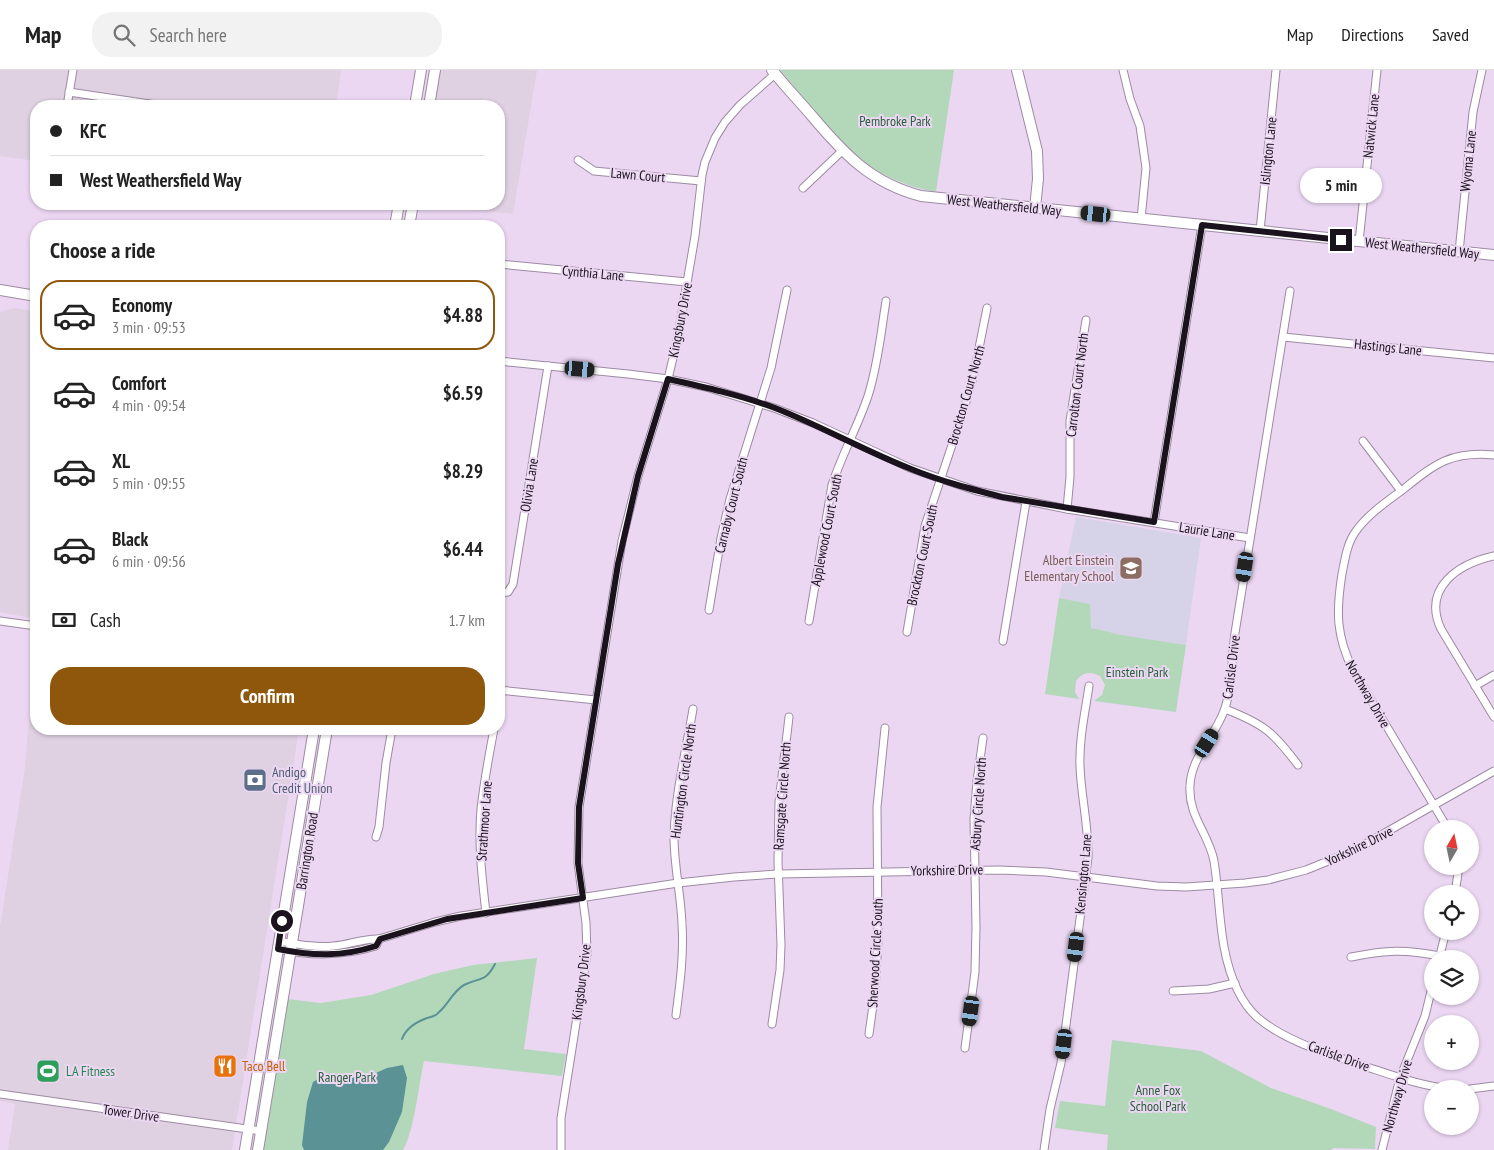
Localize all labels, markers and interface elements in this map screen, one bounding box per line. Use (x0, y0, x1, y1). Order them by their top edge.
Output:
search box (92, 12, 442, 57)
text: Map (25, 19, 62, 50)
icon: search (110, 21, 138, 49)
text: Search here (150, 23, 227, 47)
text: Map (1287, 23, 1313, 46)
text: Directions (1341, 23, 1404, 46)
text: Saved (1432, 23, 1469, 46)
street label: Natwick Lane (1359, 93, 1383, 159)
park label: Pembroke Park (859, 112, 931, 130)
street label: Islington Lane (1255, 116, 1281, 186)
text: KFC (80, 119, 107, 143)
street label: Wyoma Lane (1456, 129, 1480, 192)
street label: Lawn Court (610, 164, 666, 186)
text: West Weathersfield Way (80, 168, 241, 192)
callout: 5 min (1300, 168, 1382, 202)
text: 5 min (1325, 175, 1357, 195)
street label: West Weathersfield Way (946, 190, 1063, 220)
car (1080, 205, 1111, 223)
route end (1330, 229, 1352, 251)
street label: West Weathersfield Way (1364, 233, 1481, 263)
text: Choose a ride (50, 236, 155, 264)
street label: Cynthia Lane (561, 261, 625, 285)
street label: Kingsbury Drive (664, 281, 696, 359)
icon: car (52, 293, 97, 338)
text: Economy (112, 293, 172, 317)
text: $4.88 (443, 303, 483, 327)
text: 3 min · 09:53 (112, 317, 186, 337)
street label: Carrolton Court North (1062, 332, 1092, 438)
street label: Hastings Lane (1353, 335, 1423, 360)
street label: Brockton Court North (943, 343, 989, 447)
car (564, 360, 595, 378)
icon: car (52, 371, 97, 416)
text: Comfort (112, 371, 166, 395)
text: $6.59 (443, 381, 483, 405)
text: 4 min · 09:54 (112, 395, 186, 415)
icon: car (52, 449, 97, 494)
text: XL (112, 449, 130, 473)
street label: Carnaby Court South (710, 455, 752, 555)
street label: Olivia Lane (516, 457, 542, 513)
text: $8.29 (443, 459, 483, 483)
street label: Applewood Court South (806, 472, 846, 588)
text: 5 min · 09:55 (112, 473, 186, 493)
street label: Brockton Court South (902, 503, 942, 607)
street label: Laurie Lane (1178, 518, 1236, 544)
icon: car (52, 527, 97, 572)
text: Black (112, 527, 148, 551)
text: $6.44 (443, 537, 483, 561)
text: 6 min · 09:56 (112, 551, 186, 571)
place label: Albert Einstein Elementary School (1024, 551, 1115, 585)
car (1235, 551, 1254, 583)
school or university icon: Albert Einstein Elementary School (1118, 555, 1144, 581)
icon: cash (50, 606, 78, 634)
text: Cash (90, 608, 121, 632)
text: 1.7 km (448, 610, 485, 630)
street label: Carlisle Drive (1218, 634, 1244, 700)
street label: Northway Drive (1341, 657, 1395, 731)
park label: Einstein Park (1106, 663, 1169, 681)
button: Confirm (50, 667, 485, 725)
street label: Huntington Circle North (666, 722, 700, 840)
car (1192, 726, 1221, 760)
street label: Ramsgate Circle North (769, 741, 795, 851)
street label: Asbury Circle North (966, 757, 990, 851)
place label: Andigo Credit Union (272, 763, 332, 797)
bank icon: Andigo Credit Union (242, 767, 268, 793)
street label: Strathmoor Lane (472, 780, 496, 862)
street label: Barrington Road (292, 811, 322, 891)
north arrow (1424, 820, 1479, 875)
map controls (1424, 820, 1479, 1135)
street label: Yorkshire Drive (1322, 822, 1396, 870)
street label: Kensington Lane (1071, 833, 1095, 915)
street label: Yorkshire Drive (911, 860, 984, 880)
button: locate (1424, 885, 1479, 940)
street label: Sherwood Circle South (863, 898, 887, 1008)
route start (271, 910, 293, 932)
car (1066, 931, 1085, 963)
street label: Kingsbury Drive (567, 943, 595, 1021)
button: layers (1424, 950, 1479, 1005)
car (961, 995, 980, 1027)
button: + (1424, 1015, 1479, 1070)
car (1054, 1028, 1073, 1060)
street label: Carlisle Drive (1306, 1037, 1372, 1076)
restaurant icon: Taco Bell (212, 1053, 238, 1079)
place label: Taco Bell (242, 1057, 286, 1075)
street label: Northway Drive (1378, 1057, 1416, 1134)
sports icon: LA Fitness (35, 1058, 61, 1084)
place label: LA Fitness (66, 1062, 115, 1080)
park label: Ranger Park (318, 1068, 377, 1086)
button: − (1424, 1080, 1479, 1135)
park label: Anne Fox School Park (1130, 1081, 1187, 1115)
street label: Tower Drive (102, 1100, 161, 1126)

